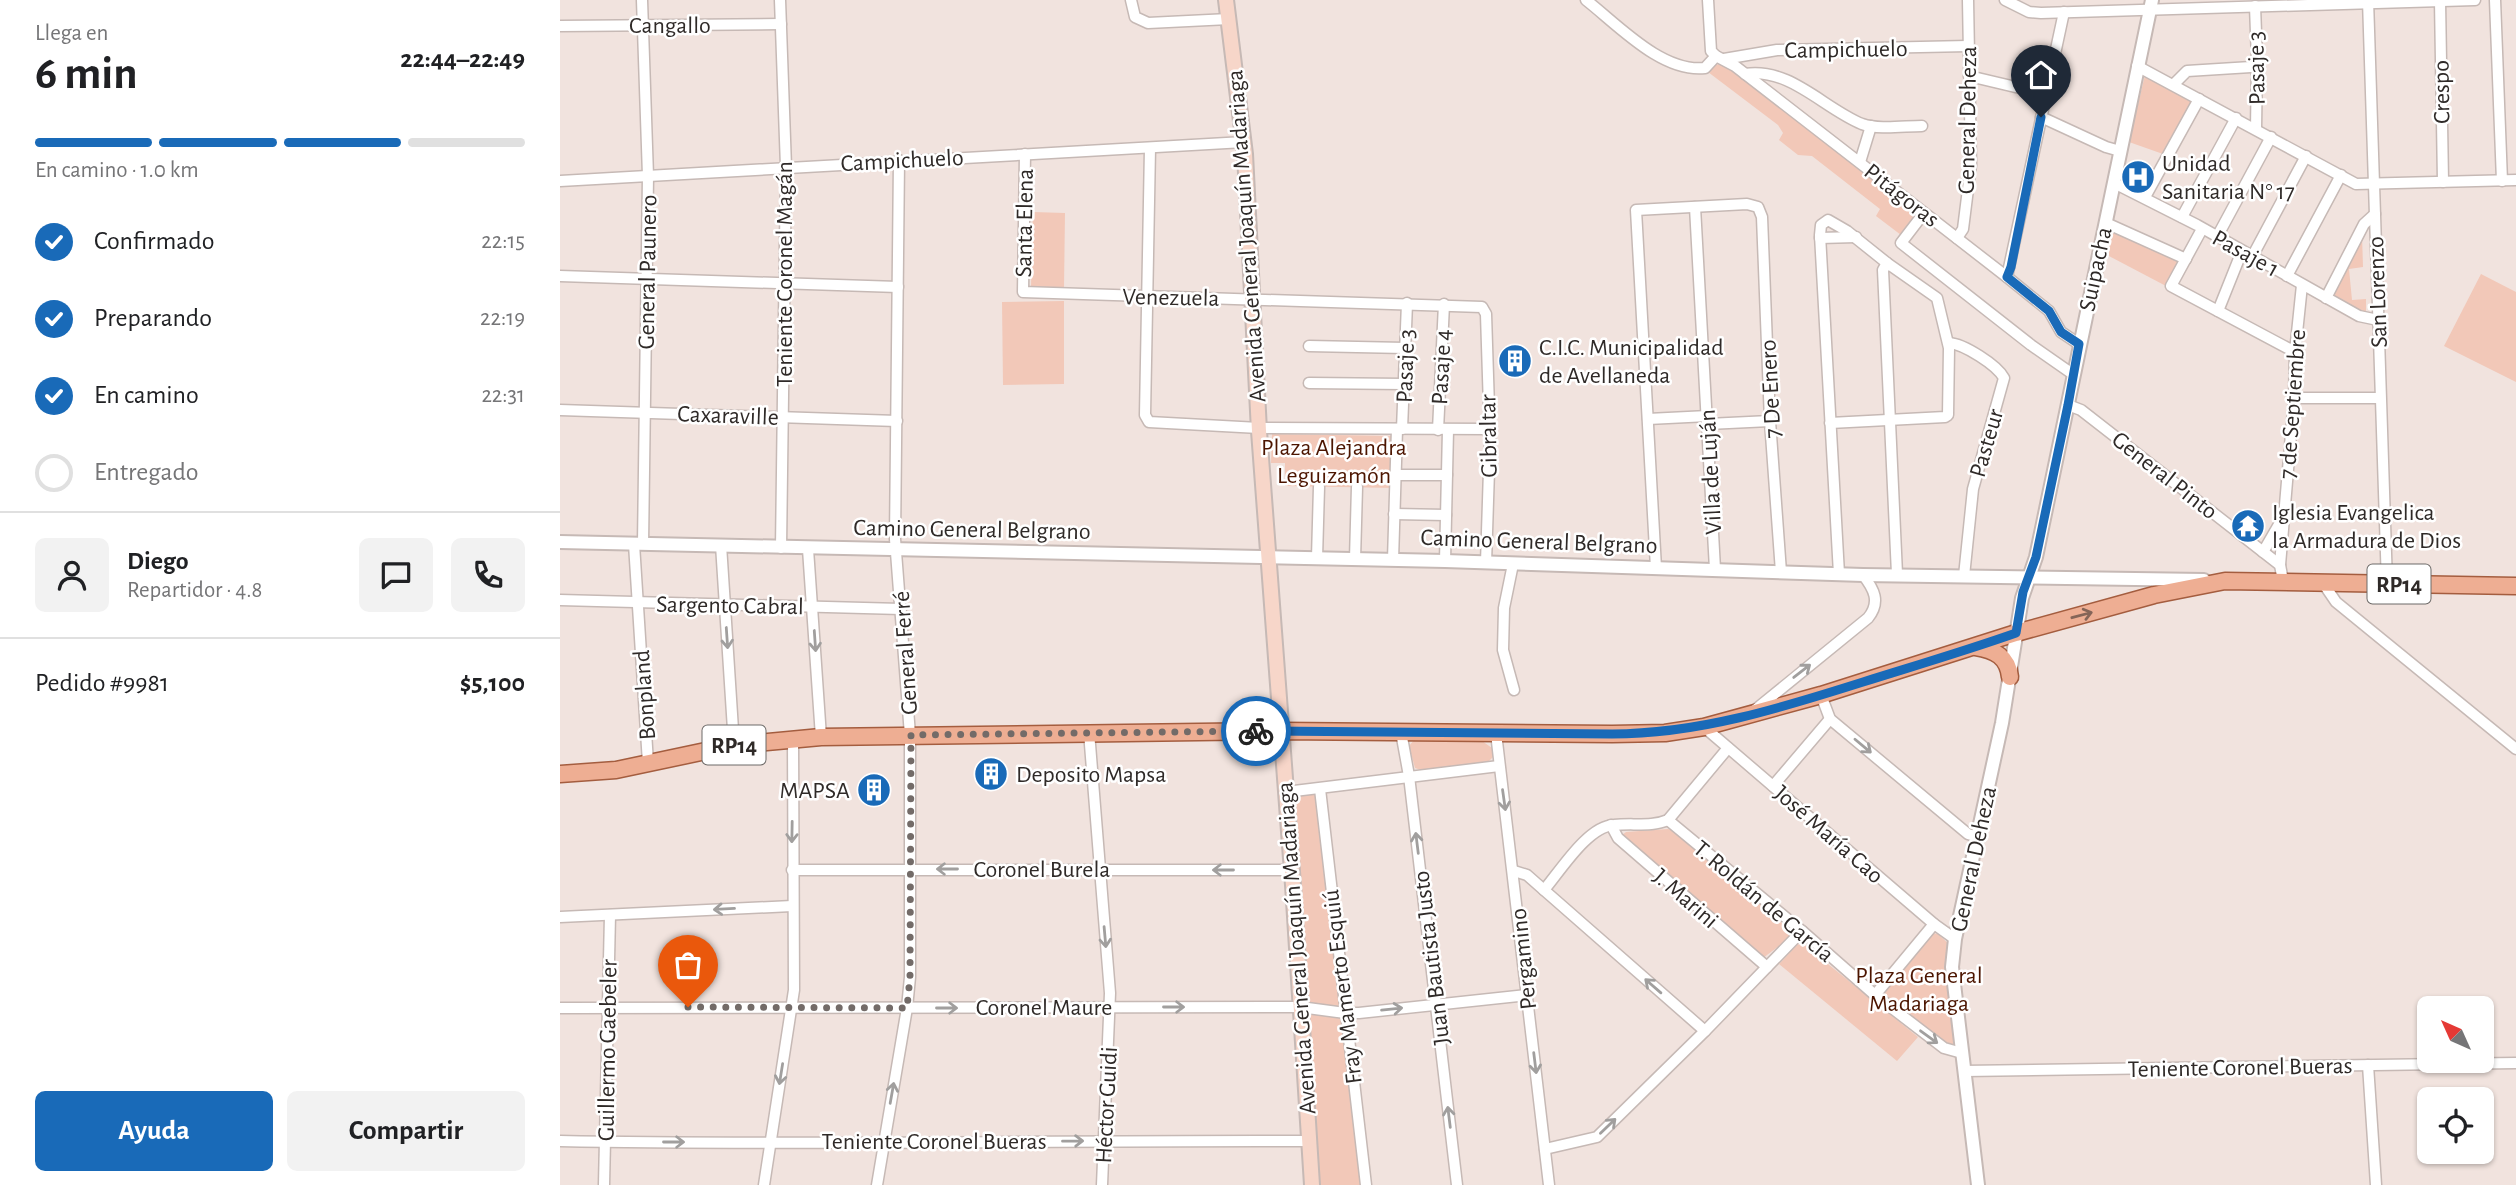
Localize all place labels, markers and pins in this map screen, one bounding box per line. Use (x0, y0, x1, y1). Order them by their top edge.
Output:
pin (2011, 45, 2071, 117)
place label: Unidad Sanitaria N° 17 (2162, 152, 2295, 204)
hospital icon: Unidad Sanitaria N° 17 (2119, 158, 2157, 196)
place label: C.I.C. Municipalidad de Avellaneda (1539, 336, 1724, 388)
building icon: C.I.C. Municipalidad de Avellaneda (1496, 342, 1534, 380)
place label: Iglesia Evangelica la Armadura de Dios (2272, 501, 2461, 553)
temple icon: Iglesia Evangelica la Armadura de Dios (2229, 507, 2267, 545)
building icon: Deposito Mapsa (972, 755, 1010, 793)
place label: Deposito Mapsa (1016, 763, 1166, 787)
building icon: MAPSA (855, 771, 893, 809)
place label: MAPSA (780, 779, 850, 803)
pin (658, 935, 718, 1007)

